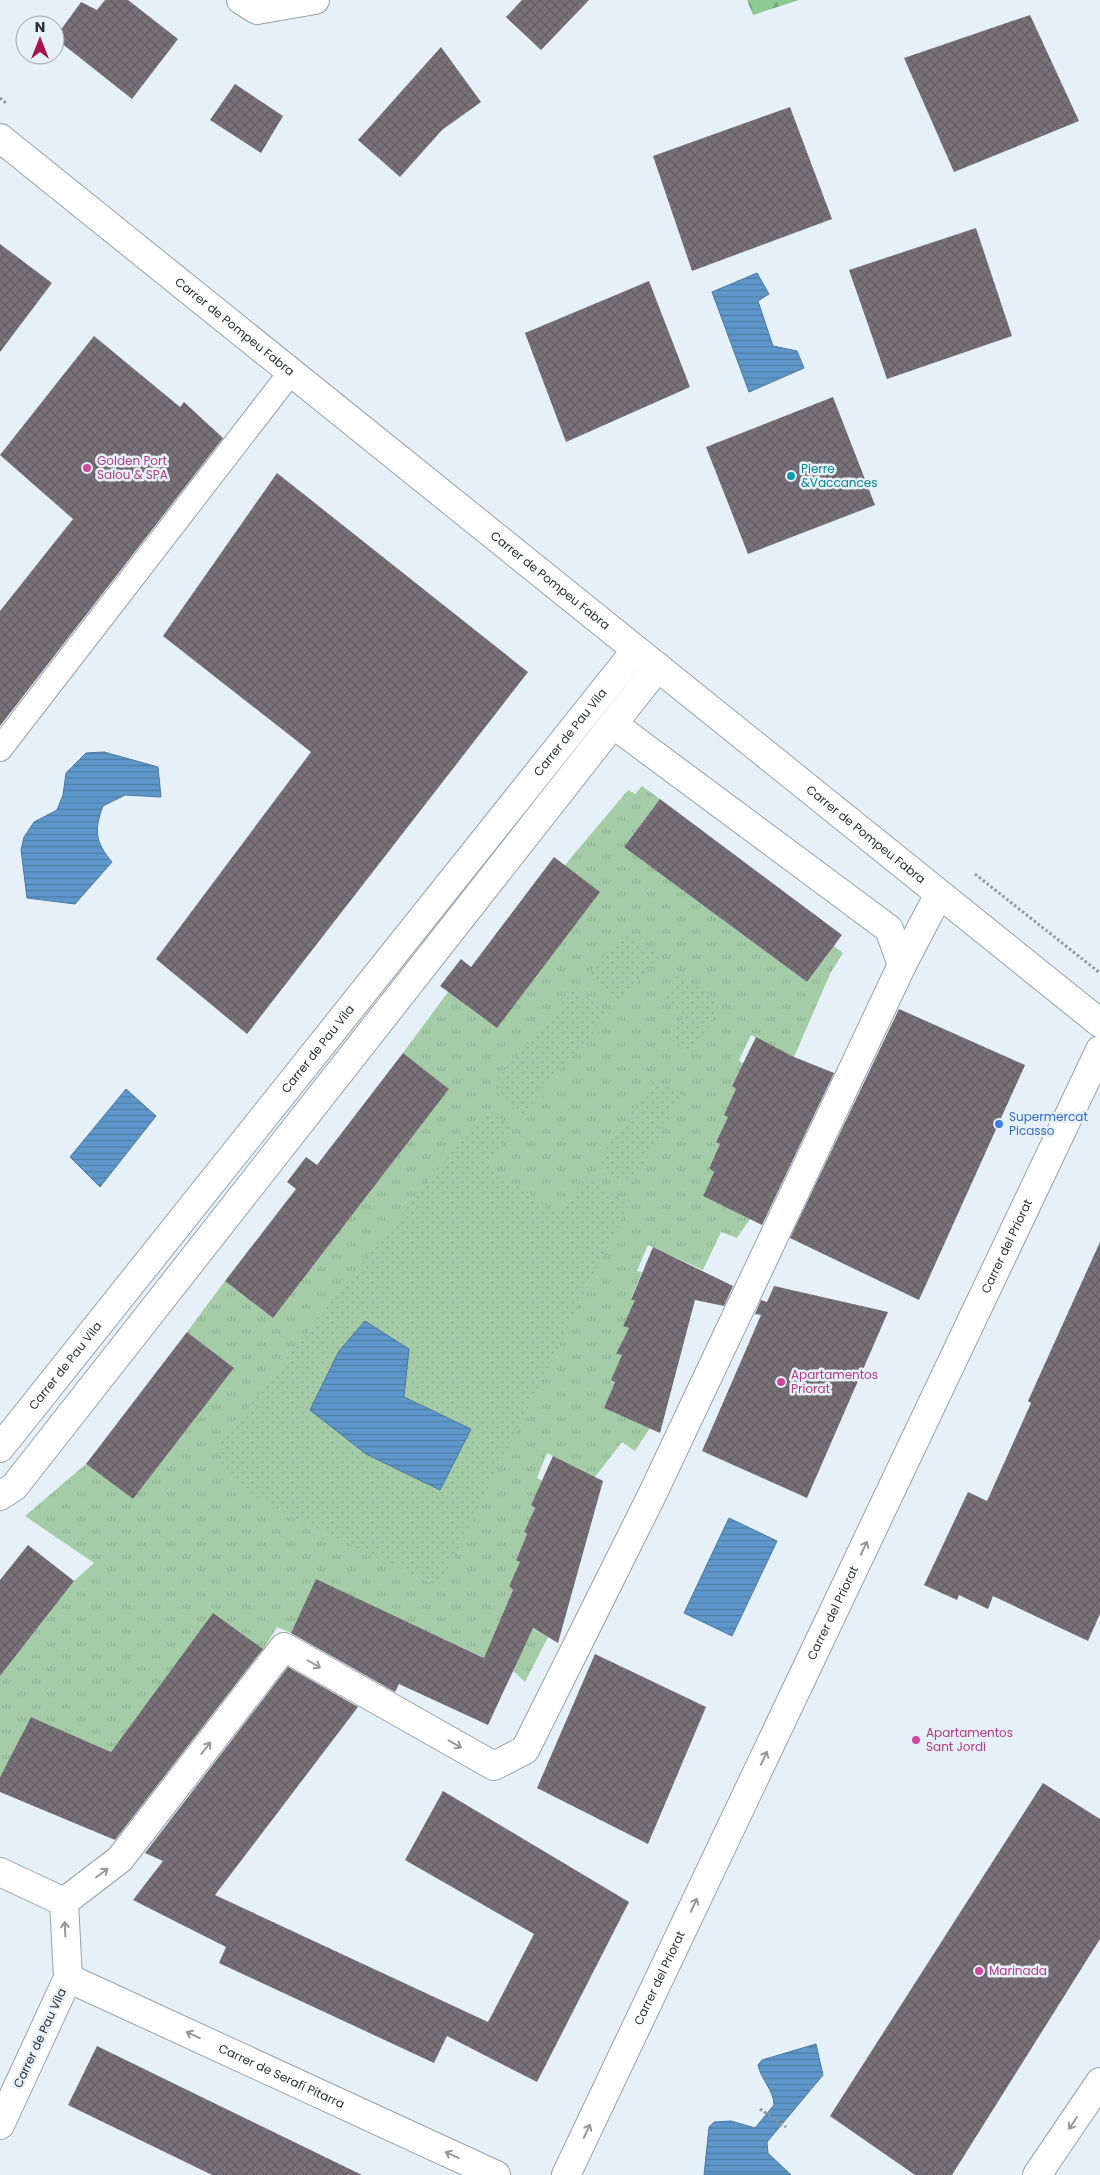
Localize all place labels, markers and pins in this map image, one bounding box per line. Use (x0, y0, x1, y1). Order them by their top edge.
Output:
place label: Golden Port Salou & SPA (97, 452, 168, 483)
place label: Pierre &Vaccances (801, 460, 877, 491)
marker: Golden Port Salou & SPA (81, 462, 93, 474)
marker: Pierre &Vaccances (785, 470, 797, 482)
place label: Supermercat Picasso (1009, 1108, 1088, 1139)
marker: Supermercat Picasso (993, 1118, 1005, 1130)
place label: Apartamentos Priorat (791, 1366, 878, 1397)
marker: Apartamentos Priorat (775, 1376, 787, 1388)
place label: Apartamentos Sant Jordi (926, 1724, 1013, 1755)
marker: Apartamentos Sant Jordi (910, 1734, 922, 1746)
place label: Marinada (989, 1962, 1047, 1979)
marker: Marinada (973, 1965, 985, 1977)

